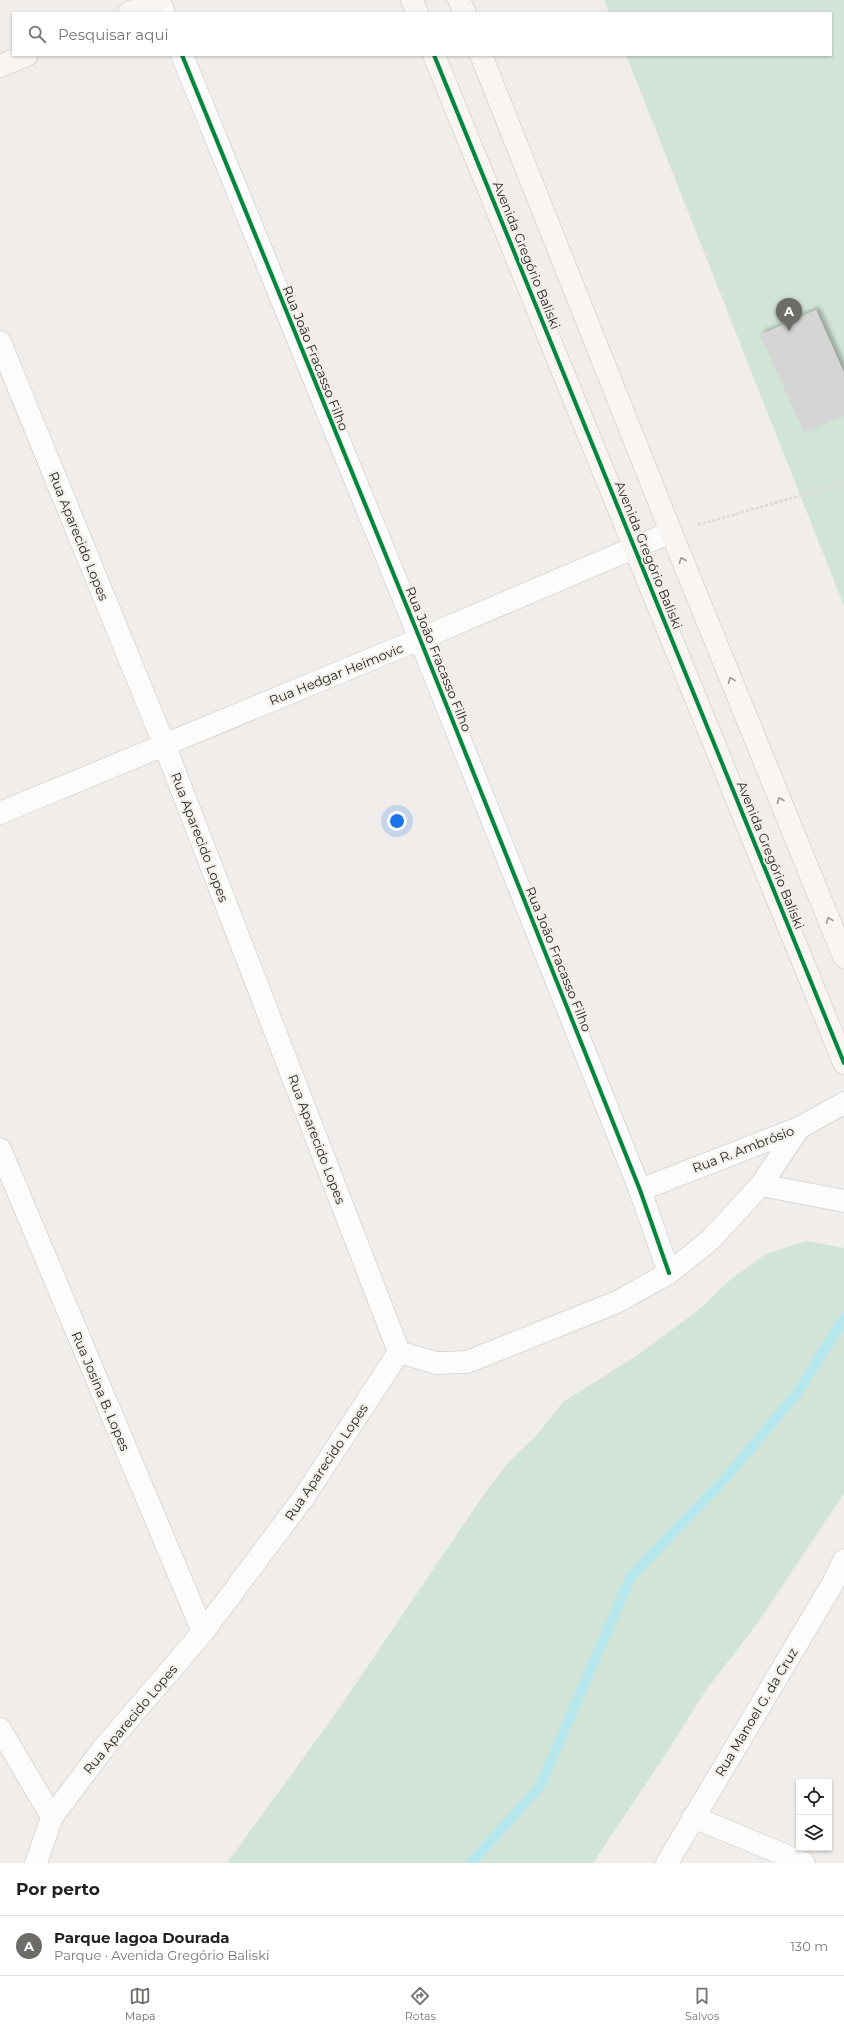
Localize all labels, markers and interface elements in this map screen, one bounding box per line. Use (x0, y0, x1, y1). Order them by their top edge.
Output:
search box (12, 12, 832, 56)
icon: search (26, 23, 48, 45)
text: Pesquisar aqui (58, 25, 169, 44)
street label: Avenida Gregório Baliski (490, 179, 564, 331)
street label: Rua João Fracasso Filho (280, 283, 352, 433)
pin: A (776, 298, 802, 331)
street label: Rua Aparecido Lopes (46, 469, 112, 603)
street label: Avenida Gregório Baliski (612, 479, 686, 631)
one-way arrow (678, 556, 686, 563)
street label: Rua João Fracasso Filho (403, 584, 475, 734)
street label: Rua Hedgar Heimovic (267, 640, 405, 708)
one-way arrow (727, 676, 735, 683)
street label: Rua Aparecido Lopes (168, 770, 232, 904)
street label: Avenida Gregório Baliski (734, 779, 808, 931)
one-way arrow (777, 797, 785, 805)
your location (387, 811, 407, 831)
street label: Rua João Fracasso Filho (523, 884, 595, 1034)
one-way arrow (826, 917, 834, 924)
street label: Rua Aparecido Lopes (285, 1072, 349, 1206)
street label: Rua R. Ambrósio (690, 1122, 796, 1176)
street label: Rua Josina B. Lopes (69, 1329, 133, 1453)
street label: Rua Aparecido Lopes (281, 1400, 371, 1524)
street label: Rua Manoel G. da Cruz (711, 1645, 801, 1779)
street label: Rua Aparecido Lopes (80, 1661, 180, 1777)
map controls (796, 1779, 832, 1851)
button: locate (796, 1779, 832, 1815)
button: layers (796, 1815, 832, 1851)
text: Por perto (16, 1879, 100, 1899)
text: Parque lagoa Dourada (54, 1928, 230, 1947)
text: A (24, 1938, 34, 1954)
text: 130 m (790, 1938, 828, 1954)
text: Parque · Avenida Gregório Baliski (54, 1947, 269, 1963)
tab: Mapa (125, 1985, 156, 2023)
tab: Rotas (405, 1985, 436, 2023)
tab: Salvos (685, 1985, 719, 2023)

